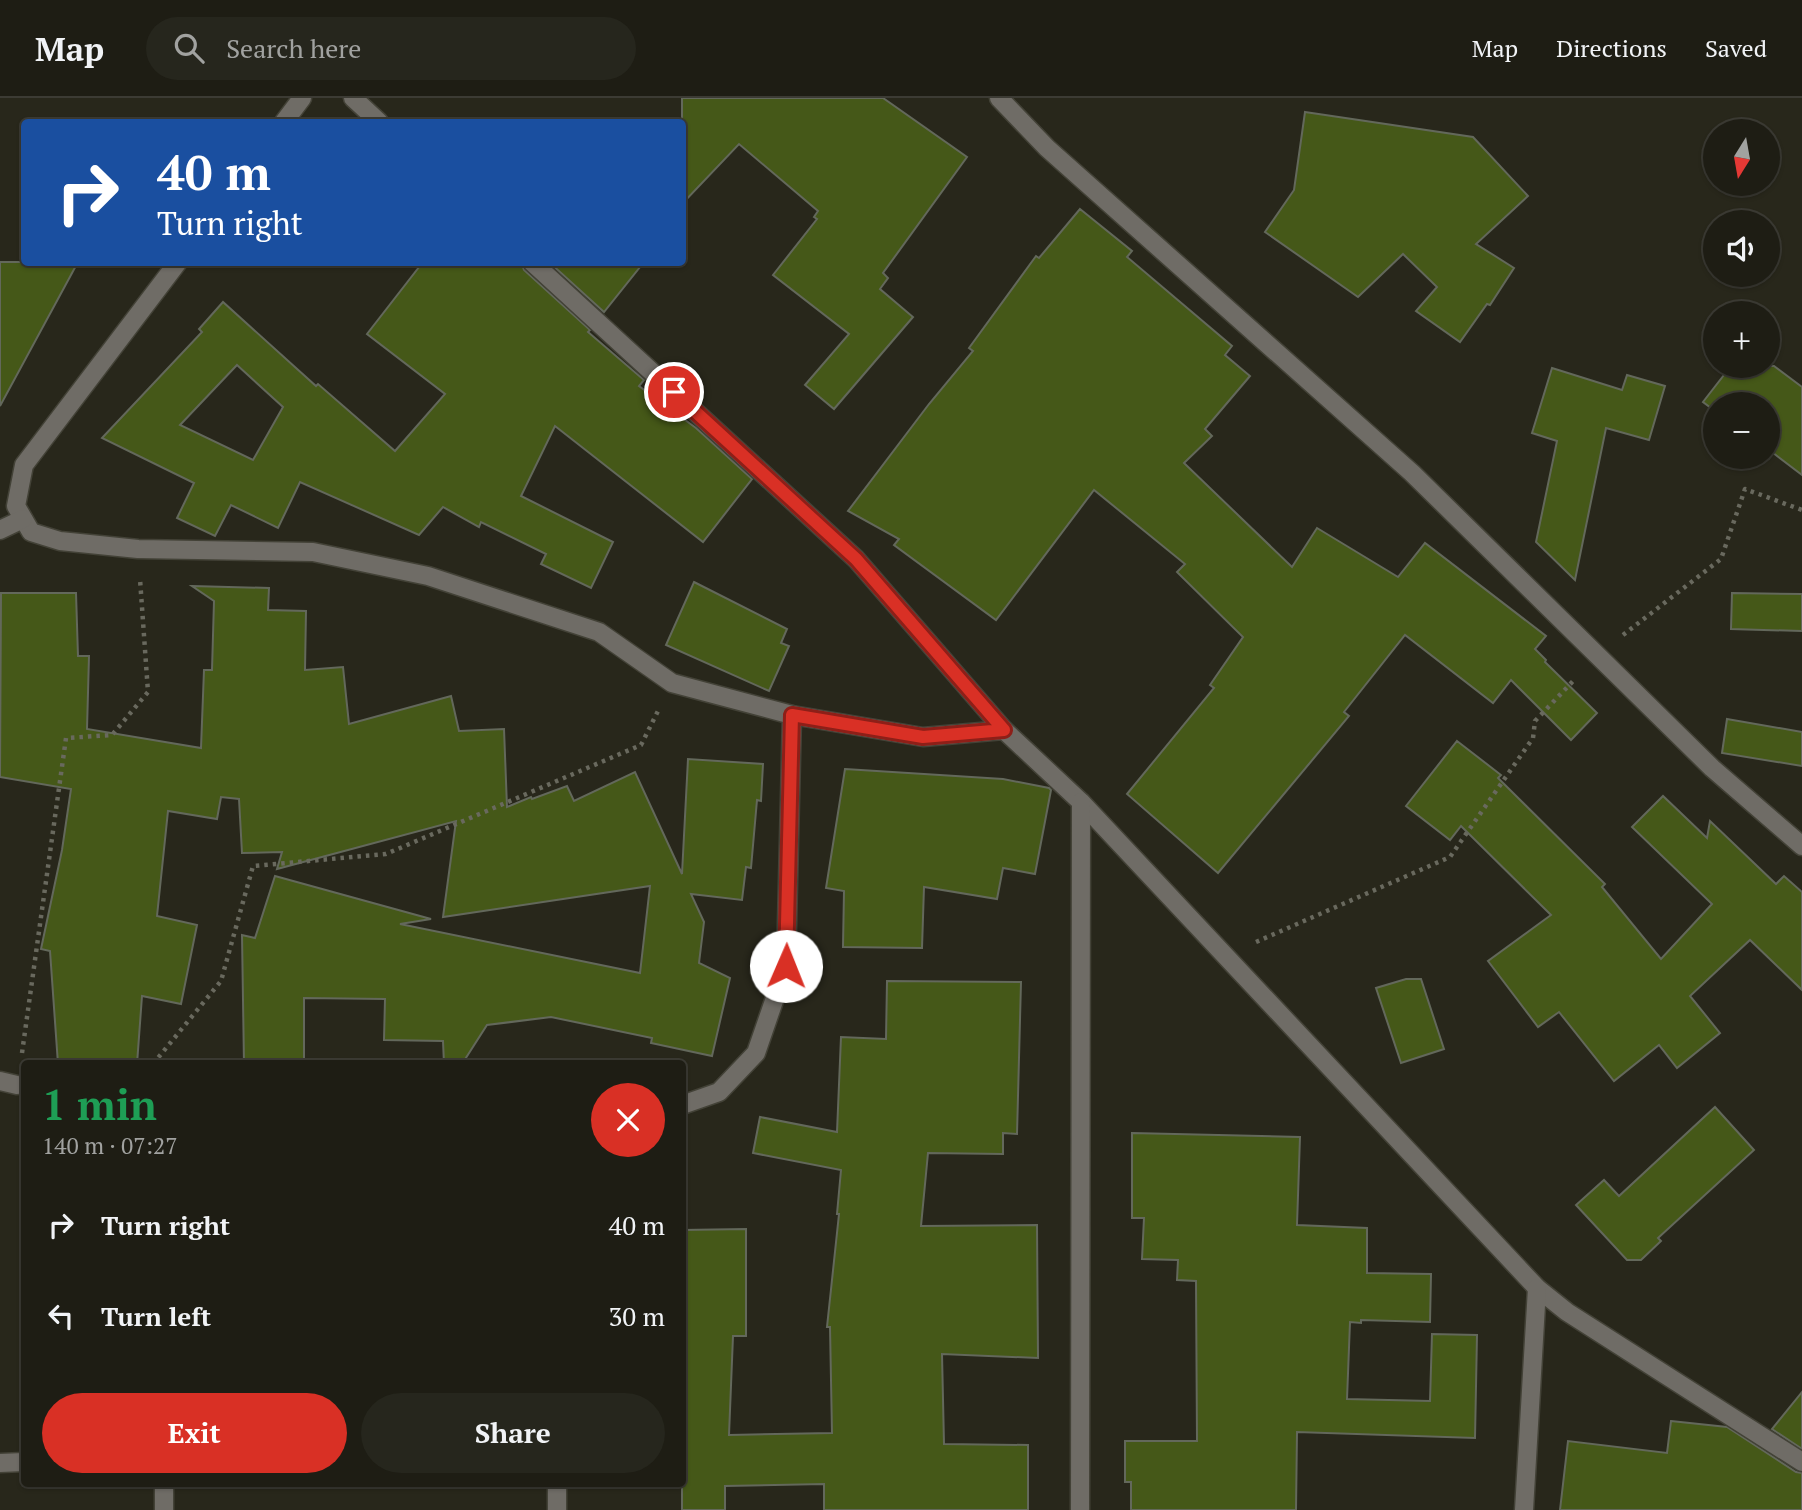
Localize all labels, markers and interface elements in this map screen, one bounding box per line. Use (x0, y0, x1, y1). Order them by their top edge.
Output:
search box (146, 17, 636, 80)
text: Map (35, 27, 104, 70)
icon: search (170, 29, 208, 67)
text: Search here (226, 31, 361, 65)
text: Map (1472, 32, 1518, 64)
text: Directions (1556, 32, 1667, 64)
text: Saved (1705, 32, 1767, 64)
north arrow (1703, 119, 1780, 196)
map controls (1703, 119, 1780, 469)
text: 40 m (157, 139, 271, 204)
icon: right (42, 147, 133, 238)
text: Turn right (157, 202, 303, 244)
button: sound (1703, 210, 1780, 287)
button: + (1703, 301, 1780, 378)
pin (644, 362, 704, 422)
icon: arrive (655, 373, 693, 411)
button: − (1703, 392, 1780, 469)
position arrow (749, 929, 823, 1003)
text: 1 min (42, 1076, 157, 1132)
button: close (591, 1083, 665, 1157)
text: 140 m · 07:27 (42, 1130, 177, 1161)
icon: right (42, 1206, 80, 1244)
text: Turn right (101, 1208, 230, 1242)
text: 40 m (609, 1208, 665, 1242)
icon: left (42, 1297, 80, 1335)
text: Turn left (101, 1299, 211, 1333)
text: 30 m (609, 1299, 665, 1333)
button: Exit (42, 1393, 347, 1473)
button: Share (361, 1393, 665, 1473)

